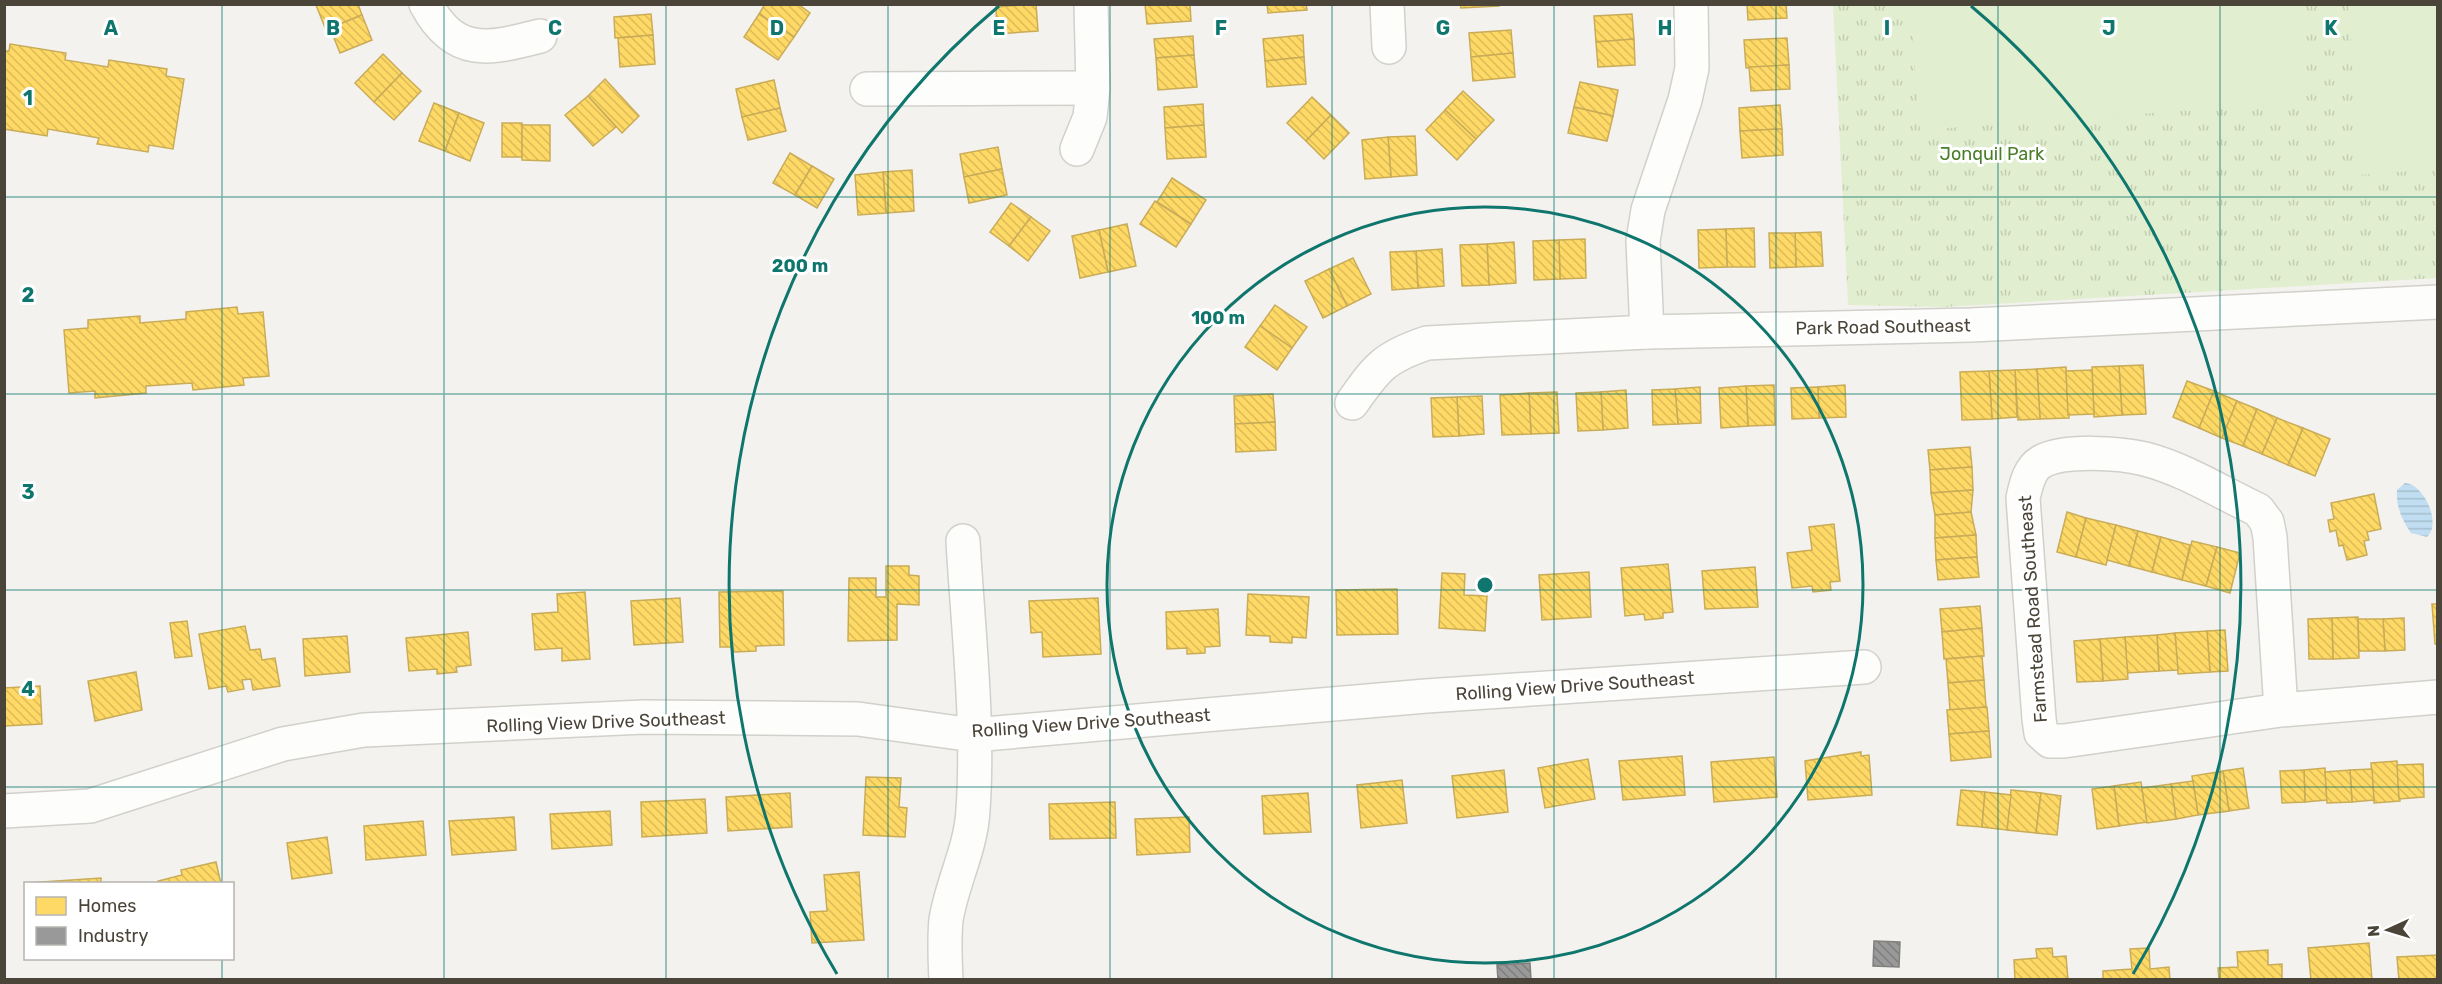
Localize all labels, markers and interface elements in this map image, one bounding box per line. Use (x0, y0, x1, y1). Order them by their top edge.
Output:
text: A (104, 16, 119, 40)
text: B (326, 16, 340, 40)
text: C (548, 16, 562, 40)
text: D (770, 16, 784, 40)
text: E (993, 16, 1005, 40)
text: F (1215, 16, 1227, 40)
text: G (1436, 16, 1450, 40)
text: H (1658, 16, 1672, 40)
text: I (1884, 16, 1890, 40)
text: J (2102, 16, 2116, 40)
text: K (2324, 16, 2338, 40)
text: 1 (23, 86, 33, 110)
park label: Jonquil Park (1940, 143, 2045, 165)
text: 200 m (772, 255, 828, 277)
text: 2 (22, 283, 35, 307)
text: 100 m (1191, 307, 1245, 329)
street label: Park Road Southeast (1795, 314, 1971, 340)
text: 3 (21, 480, 35, 504)
street label: Farmstead Road Southeast (2014, 495, 2052, 723)
centre of rings (1475, 575, 1495, 595)
street label: Rolling View Drive Southeast (1455, 667, 1695, 705)
text: 4 (21, 677, 35, 701)
street label: Rolling View Drive Southeast (971, 704, 1211, 742)
street label: Rolling View Drive Southeast (486, 707, 726, 737)
legend (24, 882, 234, 960)
text: Homes (78, 895, 136, 917)
north arrow (2358, 900, 2418, 960)
text: Industry (78, 925, 148, 947)
text: N (2364, 925, 2383, 937)

